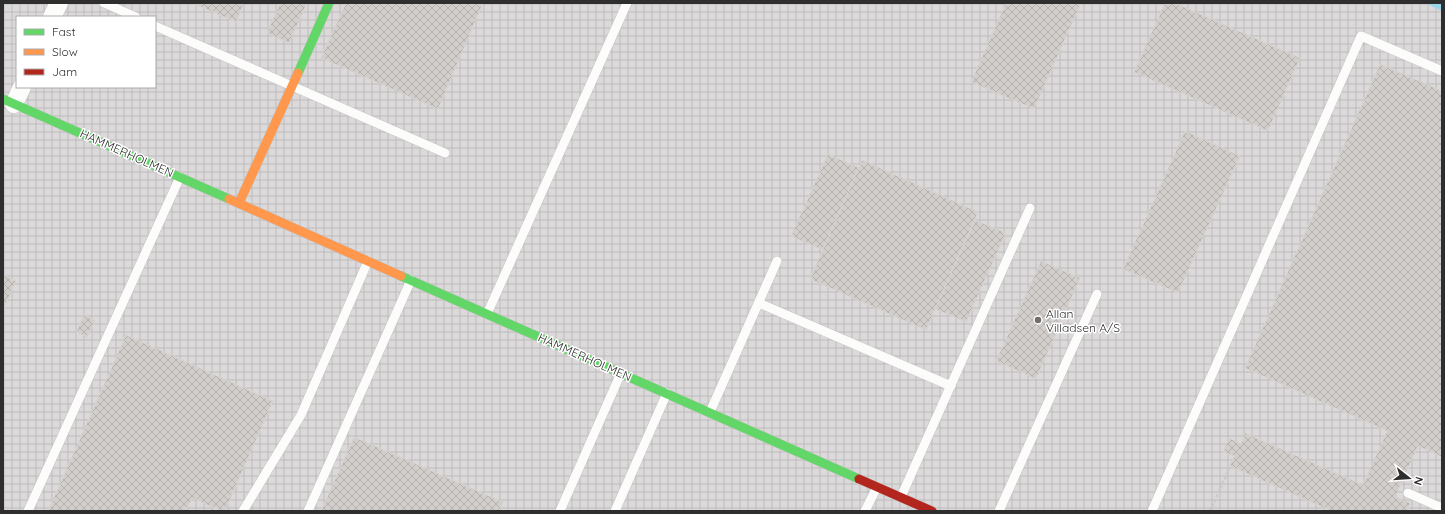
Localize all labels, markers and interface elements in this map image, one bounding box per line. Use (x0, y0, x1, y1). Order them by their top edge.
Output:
legend (16, 16, 156, 88)
text: Fast (52, 24, 76, 39)
text: Slow (52, 44, 78, 59)
text: Jam (52, 64, 77, 79)
street label: HAMMERHOLMEN (78, 126, 176, 180)
place label: Allan Villadsen A/S (1046, 306, 1120, 335)
marker: Allan Villadsen A/S (1033, 315, 1043, 325)
street label: HAMMERHOLMEN (536, 330, 634, 384)
north arrow (1389, 458, 1429, 498)
text: N (1411, 475, 1426, 487)

